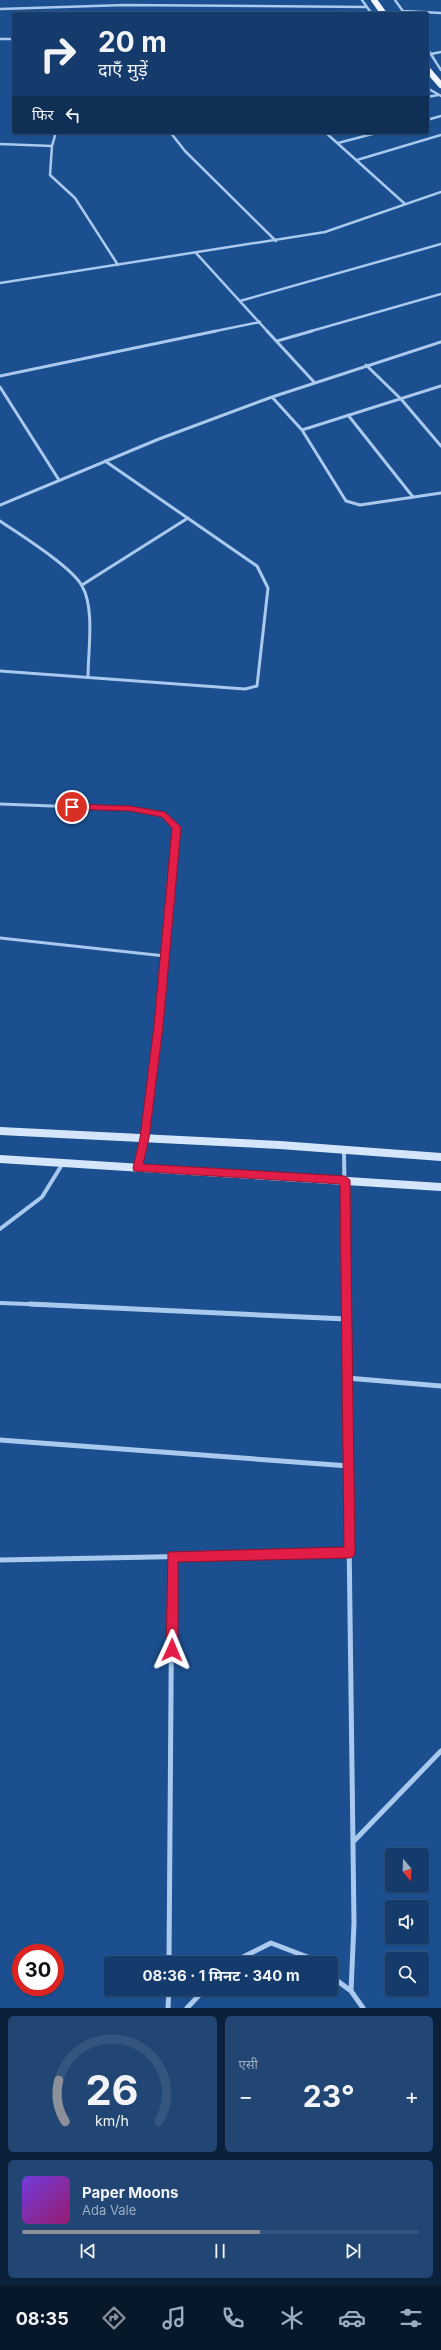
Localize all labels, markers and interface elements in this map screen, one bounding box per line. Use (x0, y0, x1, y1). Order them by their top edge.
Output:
text: 20 m (98, 25, 167, 59)
icon: right (32, 28, 84, 80)
text: दाएँ मुड़ें (98, 59, 148, 80)
icon: left (62, 104, 84, 126)
text: फिर (32, 105, 54, 124)
pin (55, 790, 89, 824)
icon: arrive (61, 796, 83, 818)
position arrow (151, 1629, 193, 1671)
north arrow (385, 1848, 429, 1892)
map controls (385, 1848, 429, 1996)
button: sound (385, 1900, 429, 1944)
speed limit sign: 30 (12, 1944, 64, 1996)
button: search (385, 1952, 429, 1996)
text: 08:36 · 1 मिनट · 340 m (142, 1966, 300, 1985)
text: एसी (239, 2056, 258, 2072)
text: 26 (86, 2065, 139, 2115)
text: 23° (303, 2078, 355, 2114)
text: − (239, 2083, 253, 2109)
text: + (404, 2083, 419, 2109)
text: km/h (95, 2112, 129, 2129)
text: Paper Moons (82, 2183, 178, 2202)
text: Ada Vale (82, 2202, 136, 2218)
icon: previous (77, 2240, 99, 2262)
icon: pause (209, 2240, 231, 2262)
icon: next (342, 2240, 364, 2262)
icon: directions (100, 2304, 128, 2332)
icon: music (160, 2304, 188, 2332)
icon: phone (219, 2304, 247, 2332)
icon: climate (278, 2304, 306, 2332)
icon: car (338, 2304, 366, 2332)
icon: filters (397, 2304, 425, 2332)
text: 08:35 (16, 2308, 69, 2329)

